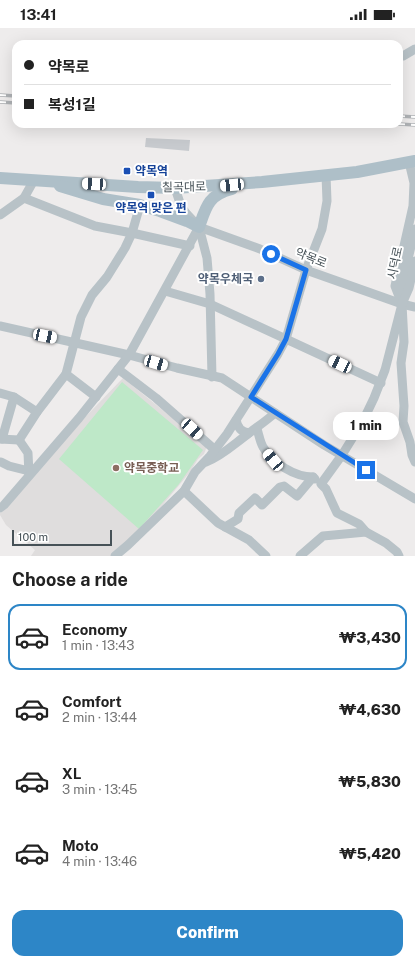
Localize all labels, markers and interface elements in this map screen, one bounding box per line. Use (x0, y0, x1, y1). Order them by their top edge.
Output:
text: 13:41 (20, 6, 57, 23)
text: 약목로 (48, 58, 89, 75)
text: 복성1길 (48, 96, 96, 113)
place label: 약목역 (135, 164, 168, 178)
marker: 약목역 (122, 166, 132, 176)
car (82, 177, 106, 191)
car (220, 178, 244, 192)
street label: 칠곡대로 (162, 180, 206, 194)
marker: 약목역 맞은 편 (146, 190, 156, 200)
place label: 약목역 맞은 편 (115, 201, 187, 215)
route start (262, 245, 280, 263)
street label: 약목로 (293, 245, 329, 271)
street label: 시덕로 (385, 245, 405, 281)
place label: 약목우체국 (198, 272, 253, 286)
marker: 약목우체국 (256, 274, 266, 284)
car (32, 328, 58, 344)
car (327, 353, 353, 375)
car (143, 354, 169, 372)
callout: 1 min (333, 412, 399, 440)
car (179, 417, 205, 441)
text: 1 min (350, 418, 382, 433)
car (261, 447, 285, 473)
place label: 약목중학교 (124, 461, 179, 475)
route end (357, 461, 375, 479)
marker: 약목중학교 (111, 463, 121, 473)
scale bar (12, 528, 112, 547)
text: 100 m (18, 531, 48, 543)
text: Choose a ride (12, 569, 128, 590)
icon: car (14, 619, 50, 655)
text: Economy (62, 621, 127, 638)
text: ₩3,430 (339, 629, 401, 646)
text: 1 min · 13:43 (62, 638, 134, 653)
icon: car (14, 691, 50, 727)
text: Comfort (62, 693, 122, 710)
text: ₩4,630 (339, 701, 401, 718)
text: 2 min · 13:44 (62, 710, 137, 725)
icon: car (14, 763, 50, 799)
text: XL (62, 765, 81, 782)
text: ₩5,830 (339, 773, 401, 790)
text: 3 min · 13:45 (62, 782, 137, 797)
icon: car (14, 835, 50, 871)
text: Moto (62, 837, 99, 854)
text: ₩5,420 (339, 845, 401, 862)
text: 4 min · 13:46 (62, 854, 137, 869)
button: Confirm (12, 910, 403, 956)

